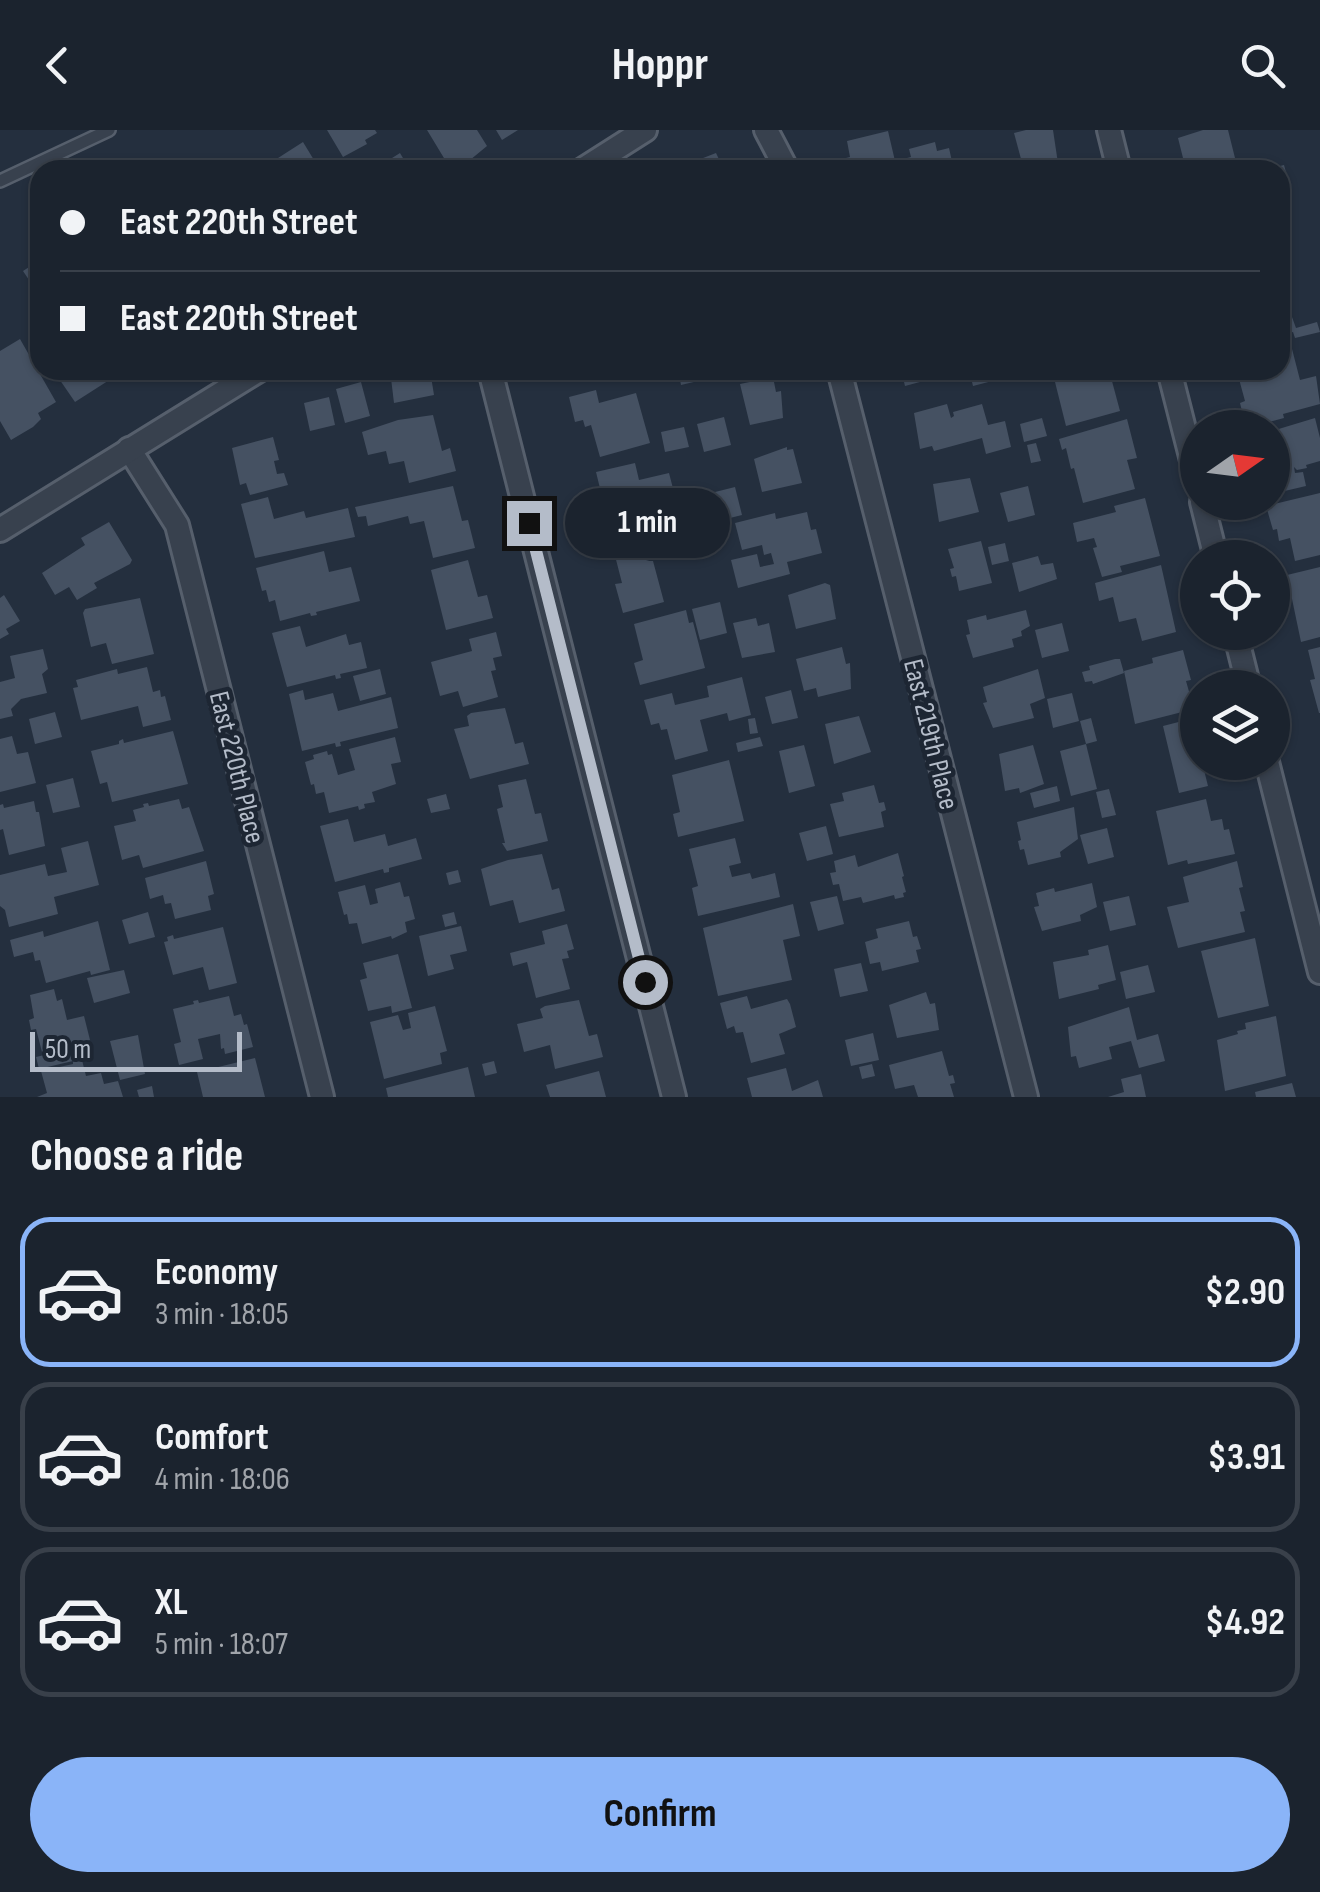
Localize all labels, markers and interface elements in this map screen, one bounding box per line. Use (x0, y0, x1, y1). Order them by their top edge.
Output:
icon: back (30, 38, 85, 93)
text: Hoppr (612, 38, 708, 93)
icon: search (1235, 38, 1290, 93)
text: East 220th Street (120, 200, 358, 245)
text: East 220th Street (120, 296, 358, 341)
north arrow (1180, 410, 1290, 520)
map controls (1180, 410, 1290, 780)
callout: 1 min (564, 488, 729, 558)
route end (507, 501, 552, 546)
text: 1 min (618, 503, 677, 542)
button: locate (1180, 540, 1290, 650)
street label: East 219th Place (896, 656, 965, 813)
button: layers (1180, 670, 1290, 780)
street label: East 220th Place (202, 688, 271, 847)
route start (623, 960, 668, 1005)
scale bar (30, 1027, 242, 1071)
text: 50 m (45, 1033, 91, 1066)
text: Choose a ride (30, 1129, 243, 1184)
icon: car (35, 1247, 125, 1337)
text: Economy (155, 1250, 278, 1295)
text: $2.90 (1205, 1270, 1285, 1315)
text: 3 min · 18:05 (155, 1295, 289, 1334)
icon: car (35, 1412, 125, 1502)
text: Comfort (155, 1415, 269, 1460)
text: $3.91 (1208, 1435, 1285, 1480)
text: 4 min · 18:06 (155, 1460, 290, 1499)
icon: car (35, 1577, 125, 1667)
text: XL (155, 1580, 188, 1625)
text: $4.92 (1205, 1600, 1285, 1645)
text: 5 min · 18:07 (155, 1625, 288, 1664)
button: Confirm (30, 1757, 1290, 1872)

